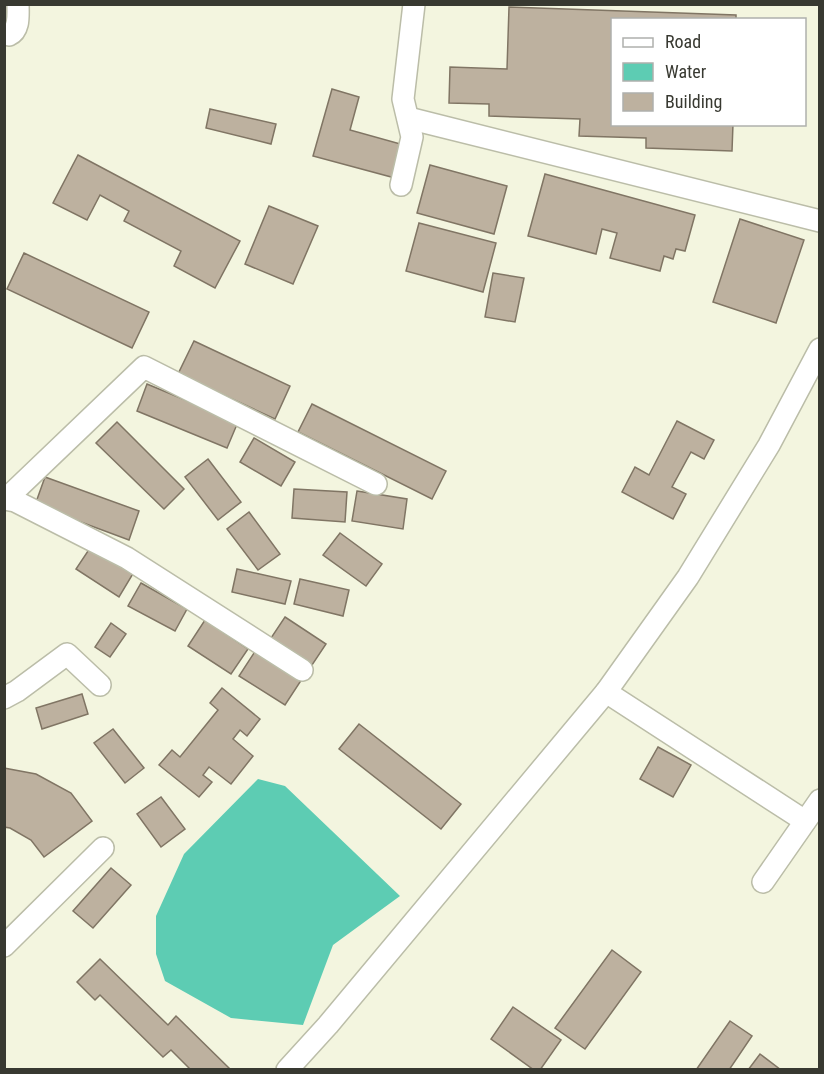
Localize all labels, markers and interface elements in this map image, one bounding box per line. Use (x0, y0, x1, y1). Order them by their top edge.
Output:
legend (611, 18, 806, 126)
text: Road (665, 31, 701, 52)
text: Water (665, 61, 707, 82)
text: Building (665, 91, 722, 112)

